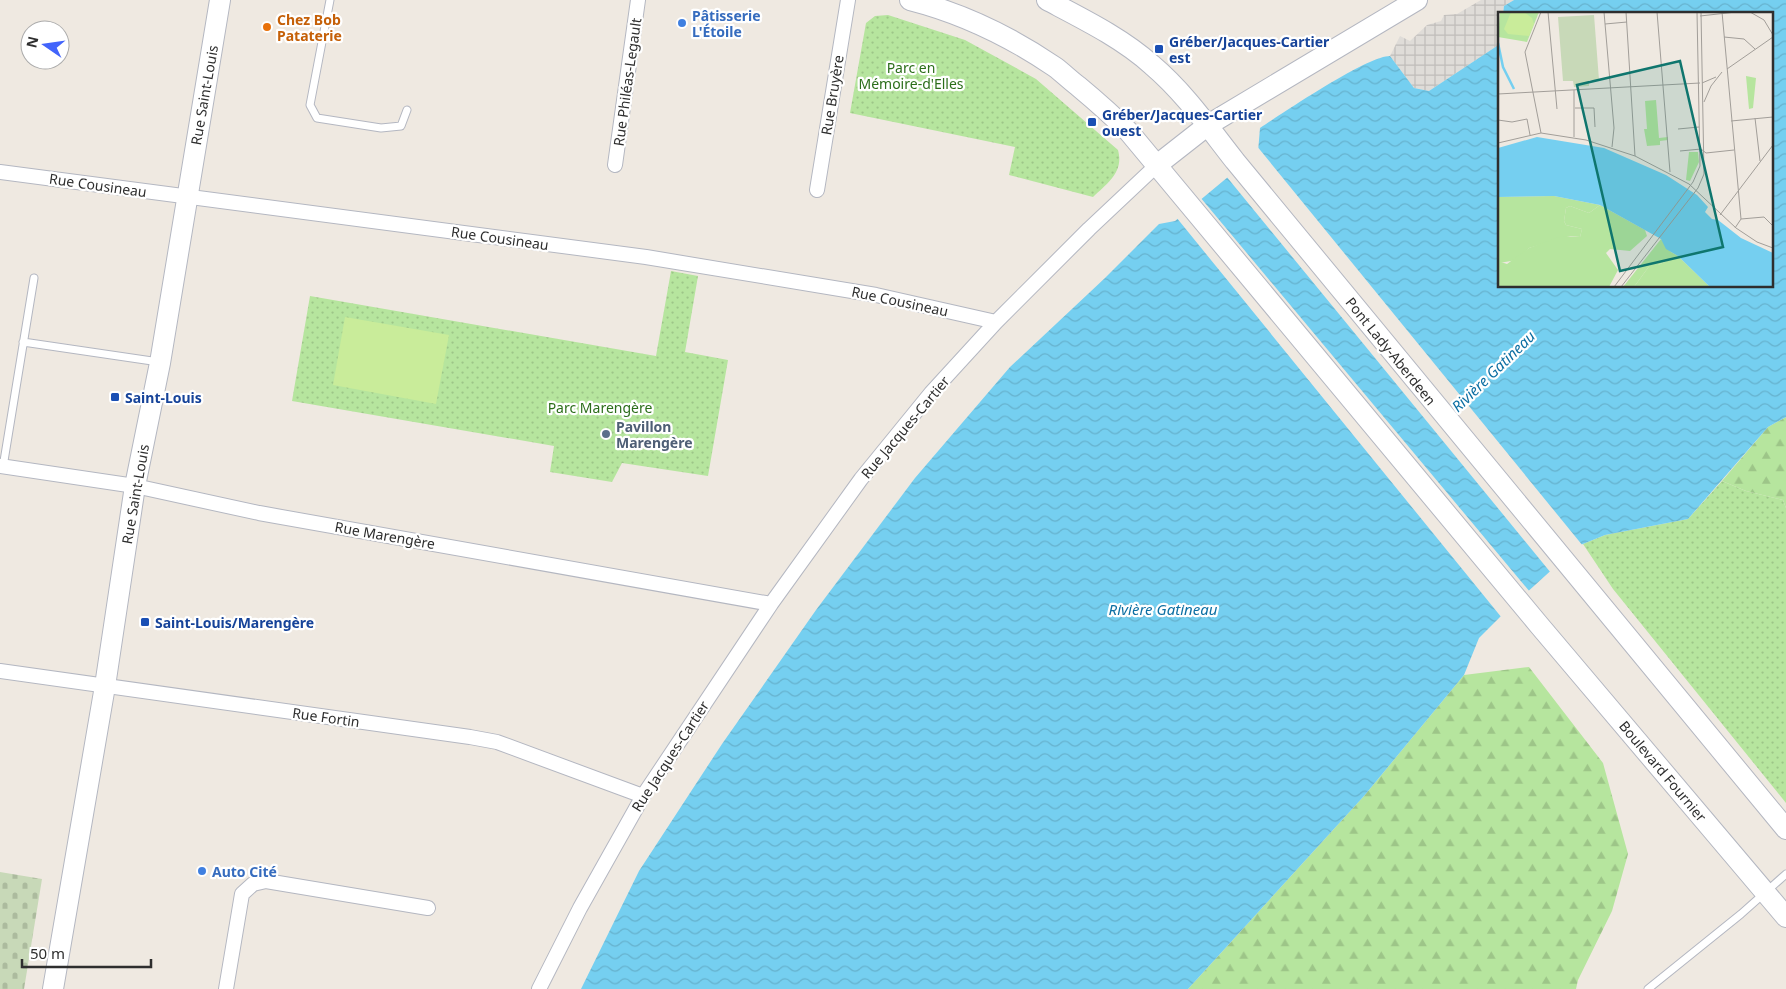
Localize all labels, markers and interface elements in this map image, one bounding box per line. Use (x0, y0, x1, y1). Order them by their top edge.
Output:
place label: Pâtisserie L'Étoile (692, 6, 761, 41)
place label: Chez Bob Pataterie (277, 10, 342, 45)
inset map (1498, 12, 1774, 288)
street label: Rue Philéas-Legault (609, 17, 645, 147)
marker: Pâtisserie L'Étoile (676, 17, 688, 29)
north arrow (20, 20, 70, 70)
marker: Chez Bob Pataterie (261, 21, 273, 33)
place label: Gréber/Jacques-Cartier est (1169, 32, 1330, 67)
text: N (21, 34, 42, 50)
street label: Rue Saint-Louis (186, 43, 222, 146)
marker: Gréber/Jacques-Cartier est (1153, 43, 1165, 55)
street label: Rue Bruyère (816, 53, 848, 136)
park label: Parc en Mémoire-d'Elles (858, 58, 964, 93)
place label: Gréber/Jacques-Cartier ouest (1102, 105, 1263, 140)
marker: Gréber/Jacques-Cartier ouest (1086, 116, 1098, 128)
street label: Rue Cousineau (48, 169, 148, 201)
street label: Rue Cousineau (450, 222, 550, 254)
street label: Rue Cousineau (850, 281, 950, 321)
street label: Pont Lady-Aberdeen (1342, 293, 1440, 409)
water label: Rivière Gatineau (1447, 326, 1539, 416)
street label: Rue Jacques-Cartier (856, 372, 954, 482)
place label: Saint-Louis (125, 388, 202, 407)
marker: Saint-Louis (109, 391, 121, 403)
park label: Parc Marengère (548, 398, 652, 417)
place label: Pavillon Marengère (616, 417, 693, 452)
marker: Pavillon Marengère (600, 428, 612, 440)
street label: Rue Saint-Louis (117, 442, 153, 545)
street label: Rue Marengère (333, 517, 437, 553)
water label: Rivière Gatineau (1109, 599, 1218, 619)
place label: Saint-Louis/Marengère (155, 613, 314, 632)
marker: Saint-Louis/Marengère (139, 616, 151, 628)
street label: Rue Jacques-Cartier (627, 697, 713, 815)
street label: Rue Fortin (291, 703, 361, 731)
street label: Boulevard Fournier (1615, 717, 1711, 826)
place label: Auto Cité (212, 862, 277, 881)
marker: Auto Cité (196, 865, 208, 877)
scale bar (22, 936, 151, 968)
text: 50 m (30, 943, 65, 963)

